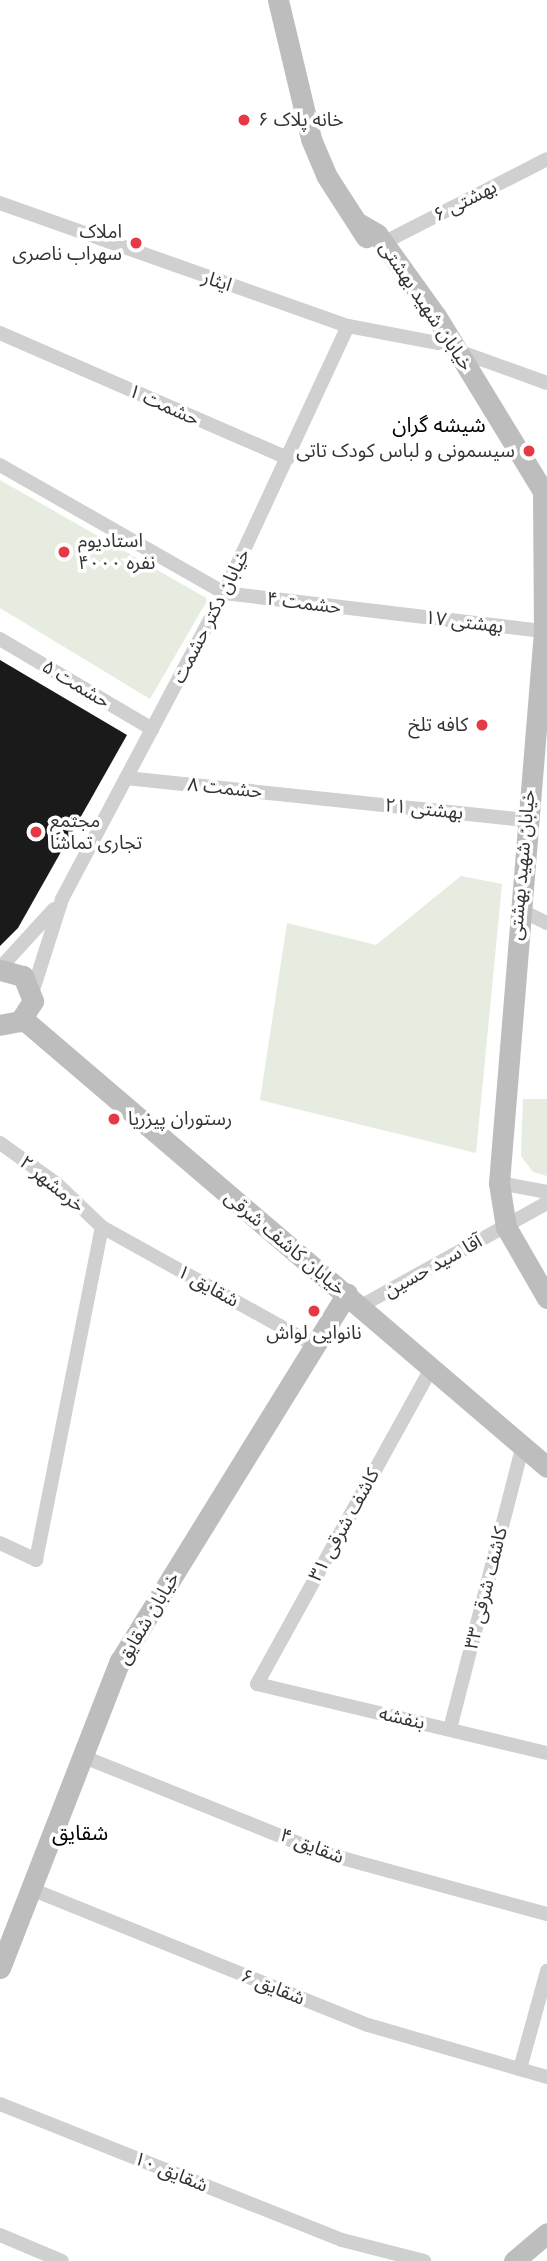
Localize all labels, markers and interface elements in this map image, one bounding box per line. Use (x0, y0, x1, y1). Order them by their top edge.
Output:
place label: خانه پلاک ۶ (258, 109, 344, 131)
marker: خانه پلاک ۶ (236, 112, 252, 128)
street label: بهشتی ۶ (430, 175, 500, 227)
place label: املاک سهراب ناصری (12, 221, 122, 265)
marker: املاک سهراب ناصری (128, 235, 144, 251)
street label: خیابان شهید بهشتی (374, 237, 478, 375)
street label: ایثار (199, 265, 235, 297)
street label: حشمت ۱ (125, 379, 203, 431)
district label: شیشه گران (392, 411, 486, 437)
place label: سیسمونی و لباس کودک تاتی (296, 440, 515, 462)
marker: سیسمونی و لباس کودک تاتی (521, 443, 537, 459)
place label: استادیوم ۴۰۰۰ نفره (78, 530, 155, 574)
marker: استادیوم ۴۰۰۰ نفره (56, 544, 72, 560)
street label: خیابان دکتر حشمت (167, 545, 255, 687)
street label: حشمت ۴ (265, 587, 343, 619)
street label: بهشتی ۱۷ (424, 606, 504, 638)
street label: حشمت ۵ (38, 655, 114, 713)
place label: کافه تلخ (408, 714, 468, 736)
marker: کافه تلخ (474, 717, 490, 733)
street label: حشمت ۸ (187, 773, 263, 803)
street label: خیابان شهید بهشتی (504, 789, 540, 941)
street label: بهشتی ۲۱ (384, 794, 464, 824)
place label: مجتمع تجاری تماشا (50, 810, 142, 854)
marker: مجتمع تجاری تماشا (28, 824, 44, 840)
place label: رستوران پیزریا (128, 1108, 232, 1130)
marker: رستوران پیزریا (106, 1111, 122, 1127)
street label: خرمشهر ۲ (15, 1151, 89, 1217)
street label: خیابان کاشف شرقی (220, 1186, 350, 1300)
street label: آقا سید حسین (380, 1230, 486, 1302)
street label: شقایق ۱ (173, 1260, 243, 1312)
marker: نانوایی لواش (306, 1303, 322, 1319)
place label: نانوایی لواش (266, 1322, 362, 1344)
street label: کاشف شرقی ۳۱ (304, 1465, 384, 1585)
street label: کاشف شرقی ۳۳ (460, 1525, 512, 1651)
street label: خیابان شقایق (112, 1568, 184, 1668)
street label: بنفشه (377, 1702, 427, 1734)
district label: شقایق (52, 1819, 108, 1845)
street label: شقایق ۴ (277, 1823, 347, 1869)
street label: شقایق ۶ (238, 1964, 308, 2010)
street label: شقایق ۱۰ (131, 2147, 211, 2197)

